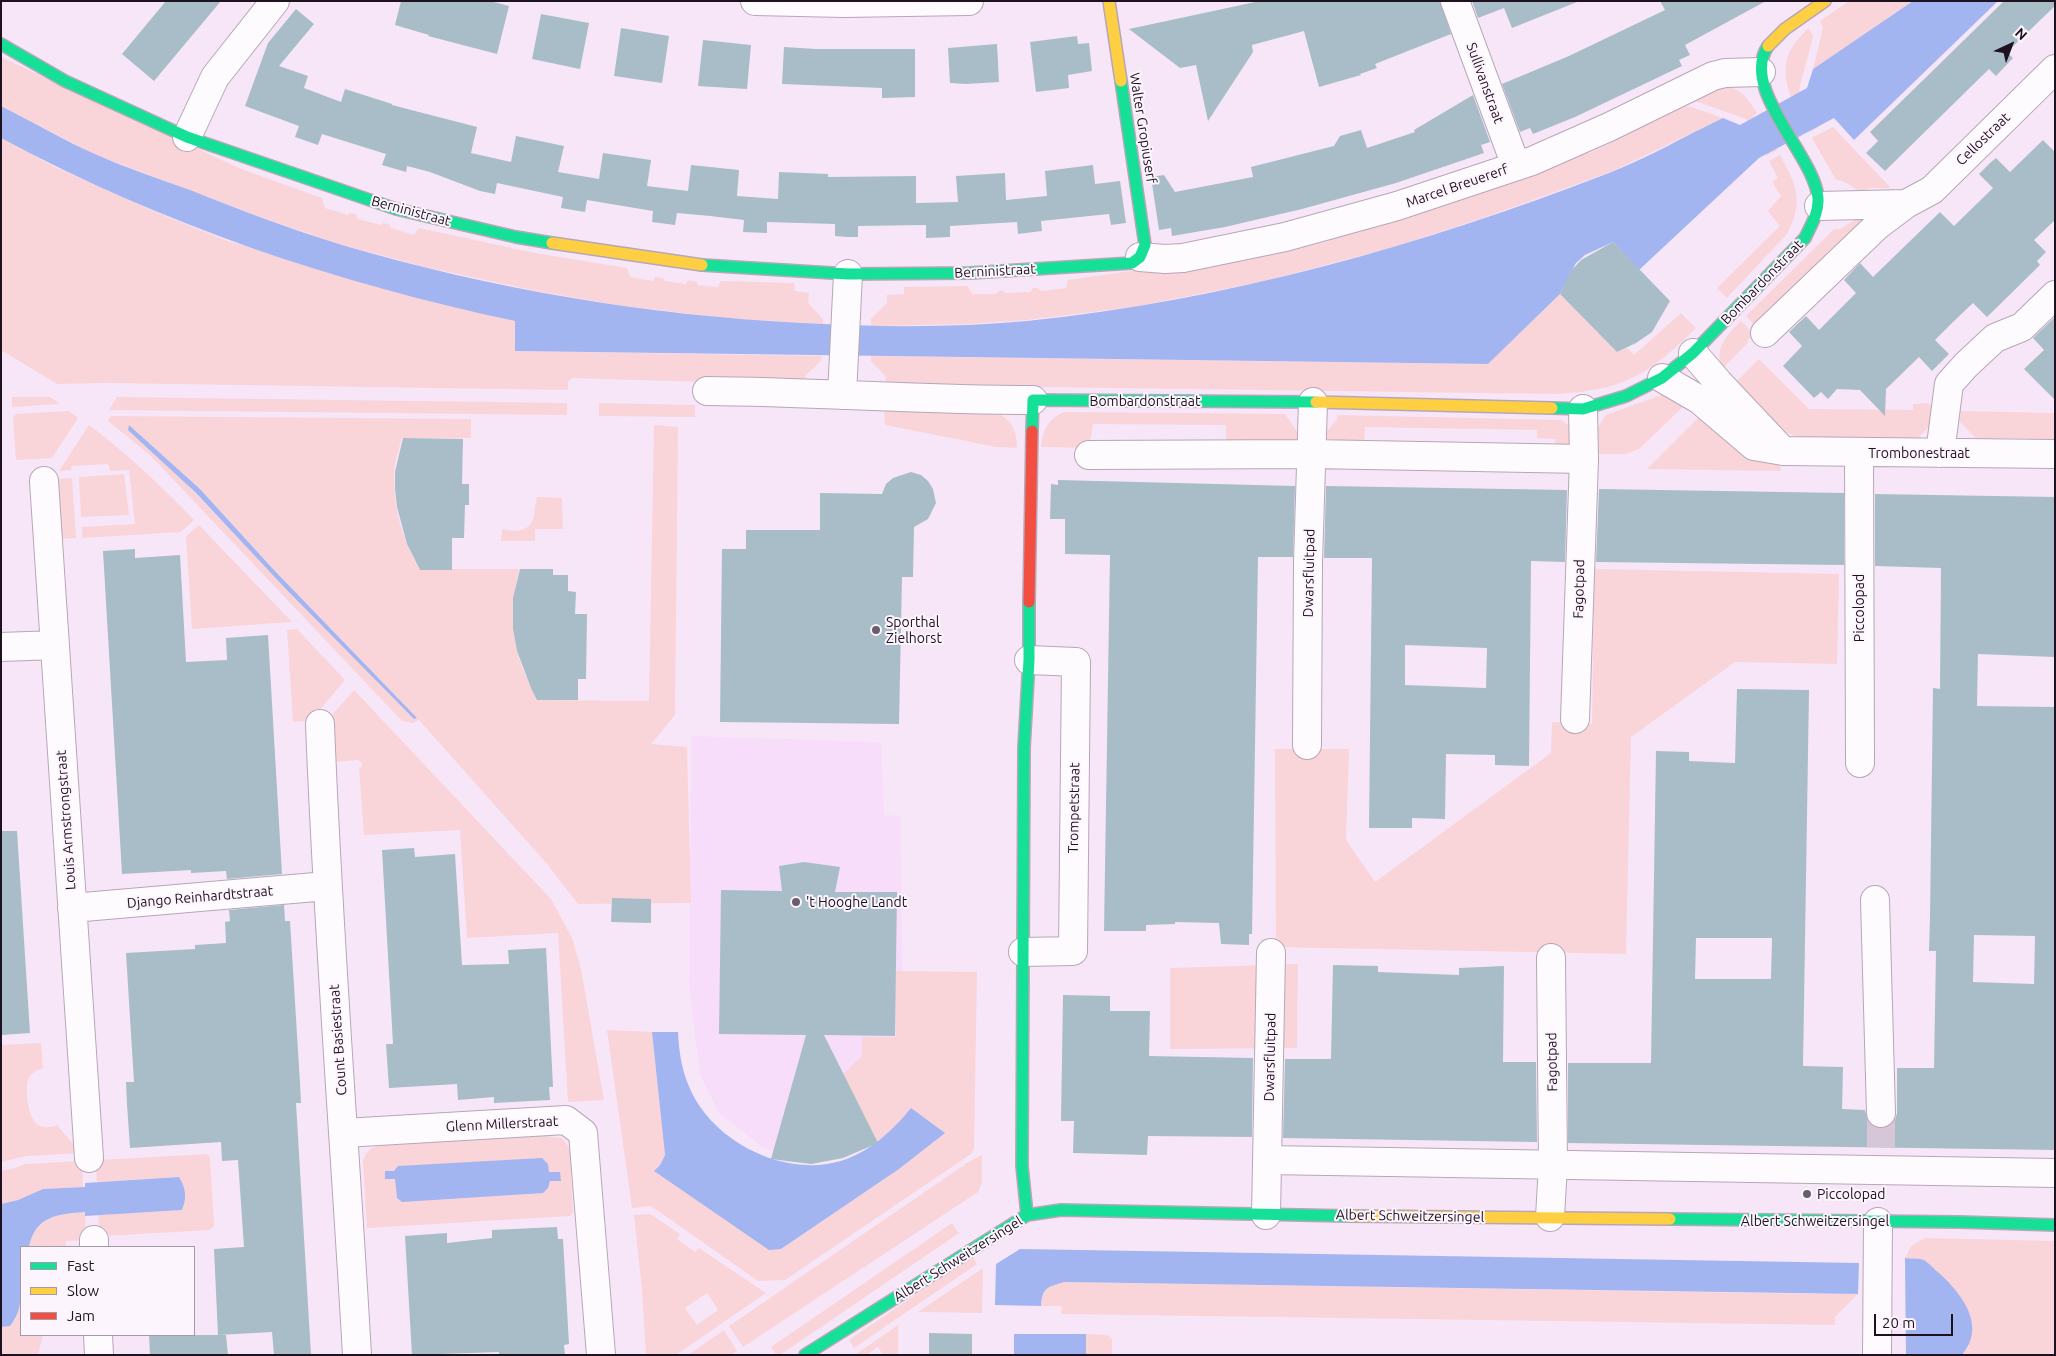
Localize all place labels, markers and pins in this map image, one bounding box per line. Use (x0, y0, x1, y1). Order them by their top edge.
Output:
place label: Sporthal Zielhorst (886, 614, 942, 646)
marker: Sporthal Zielhorst (870, 624, 882, 636)
place label: 't Hooghe Landt (806, 894, 907, 910)
marker: 't Hooghe Landt (790, 896, 802, 908)
place label: Piccolopad (1817, 1186, 1885, 1202)
marker: Piccolopad (1801, 1188, 1813, 1200)

